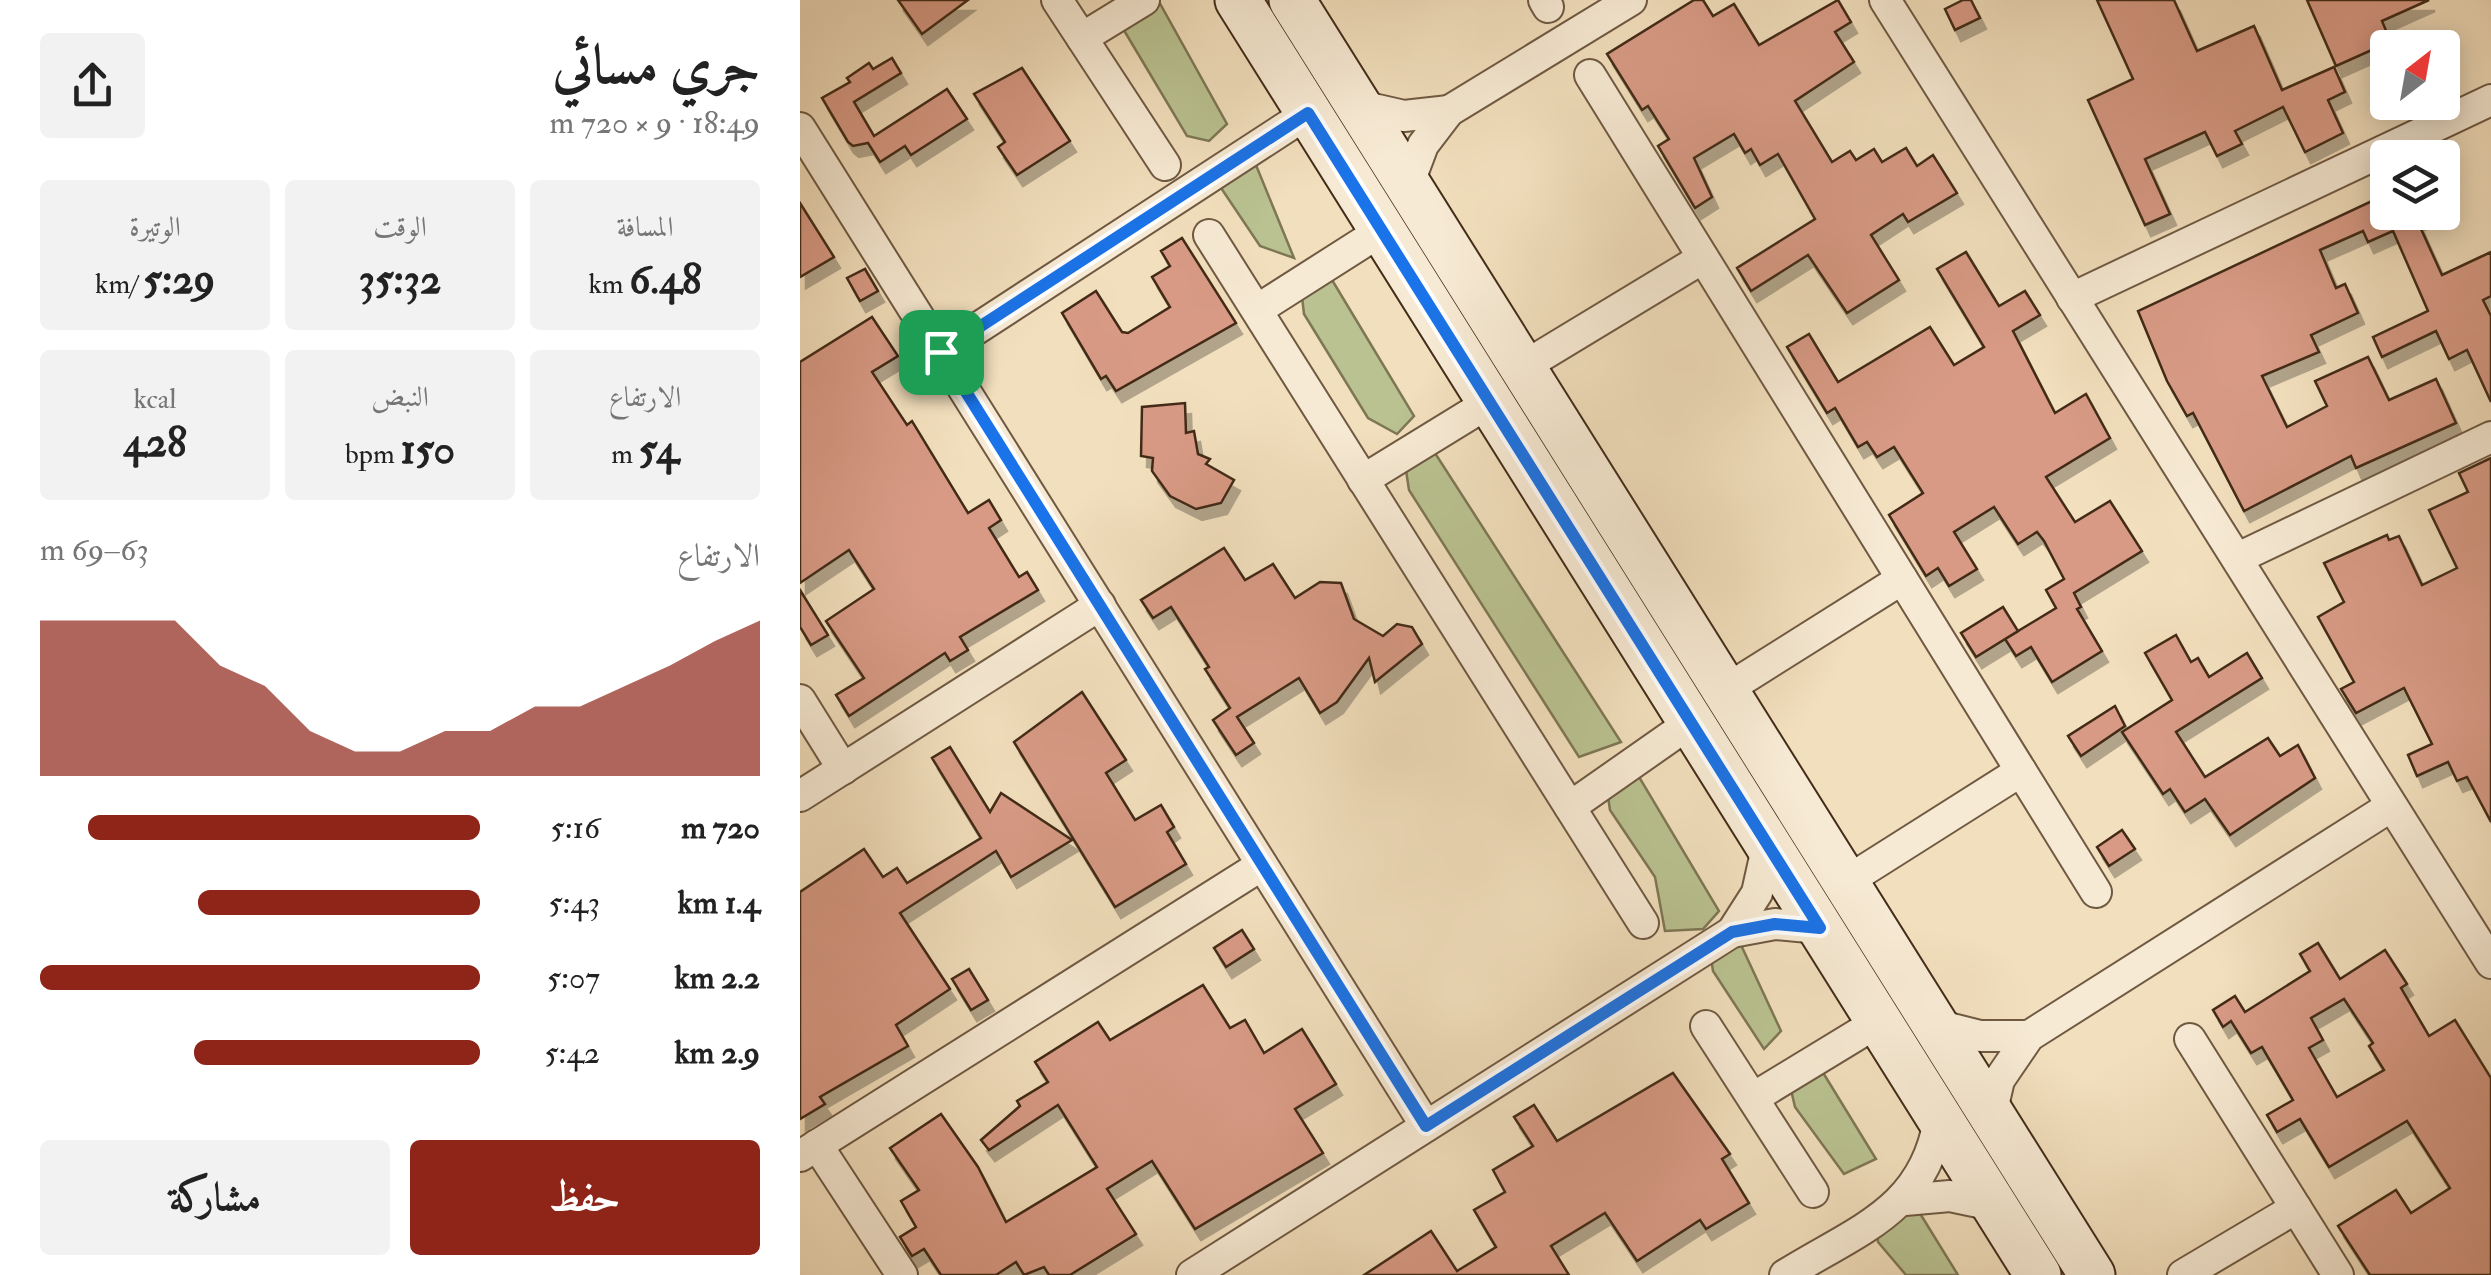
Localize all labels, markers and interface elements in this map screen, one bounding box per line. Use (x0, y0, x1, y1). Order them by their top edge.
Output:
north arrow (2370, 30, 2460, 120)
map controls (2370, 30, 2460, 230)
text: جري مسائي (553, 31, 760, 100)
button: share (40, 33, 145, 138)
text: 18:49 · 9 × 720 m (549, 103, 760, 143)
button: layers (2370, 140, 2460, 230)
text: الوتيرة (129, 210, 181, 245)
text: الوقت (373, 210, 427, 245)
text: المسافة (616, 210, 674, 245)
text: 5:29 (143, 254, 215, 306)
text: 35:32 (359, 254, 441, 306)
text: 6.48 (629, 254, 702, 306)
text: /km (95, 267, 143, 302)
text: km (588, 267, 629, 302)
pin (899, 310, 984, 395)
icon: arrive (914, 325, 969, 380)
text: النبض (371, 380, 429, 415)
text: الارتفاع (609, 380, 681, 415)
text: kcal (134, 382, 176, 417)
text: 428 (123, 417, 187, 469)
text: 150 (401, 424, 455, 476)
text: 54 (639, 424, 679, 476)
text: bpm (345, 437, 401, 472)
text: m (611, 437, 639, 472)
text: 63–69 m (40, 530, 149, 570)
text: الارتفاع (677, 536, 760, 576)
text: 5:16 (551, 808, 600, 848)
text: 720 m (681, 808, 760, 848)
text: 5:43 (548, 883, 600, 923)
text: 1.4 km (678, 883, 760, 923)
text: 5:07 (547, 958, 600, 998)
text: 2.2 km (675, 958, 760, 998)
text: 5:42 (545, 1033, 600, 1073)
text: 2.9 km (674, 1033, 760, 1073)
button: مشاركة (40, 1140, 390, 1255)
button: حفظ (410, 1140, 760, 1255)

